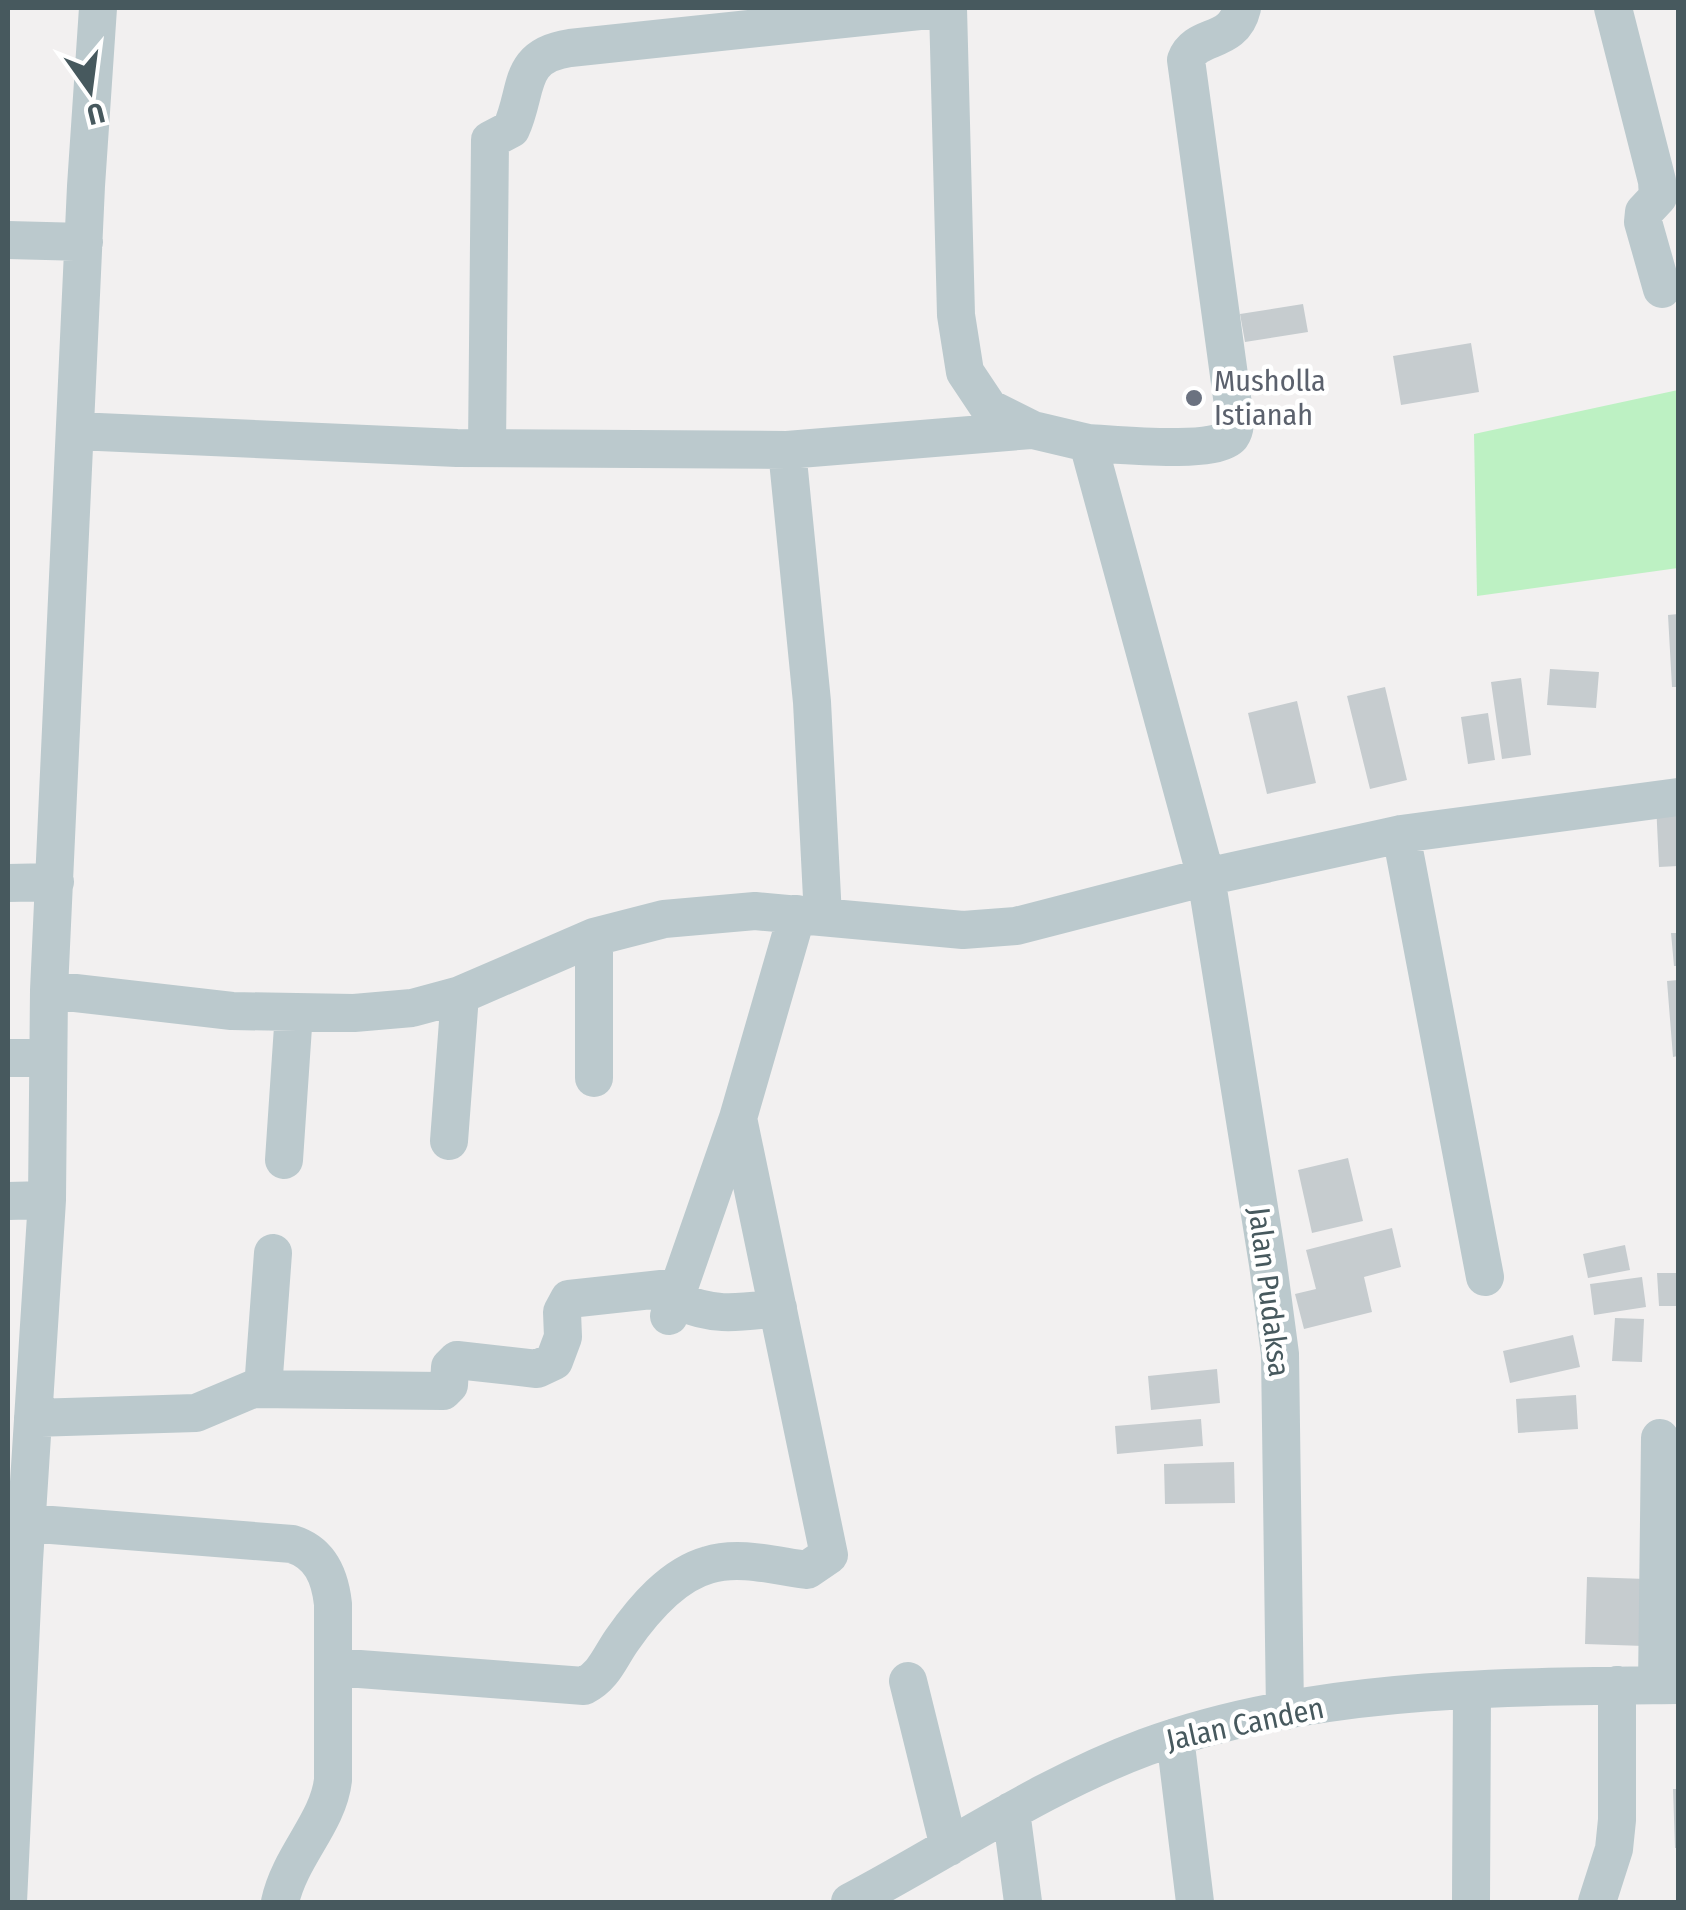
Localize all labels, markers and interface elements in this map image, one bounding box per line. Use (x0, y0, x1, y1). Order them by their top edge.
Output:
north arrow (40, 40, 140, 140)
text: U (84, 96, 108, 132)
place label: Musholla Istianah (1214, 363, 1326, 433)
marker: Musholla Istianah (1183, 387, 1205, 409)
street label: Jalan Pudaksa (1241, 1205, 1297, 1379)
street label: Jalan Canden (1163, 1690, 1327, 1758)

